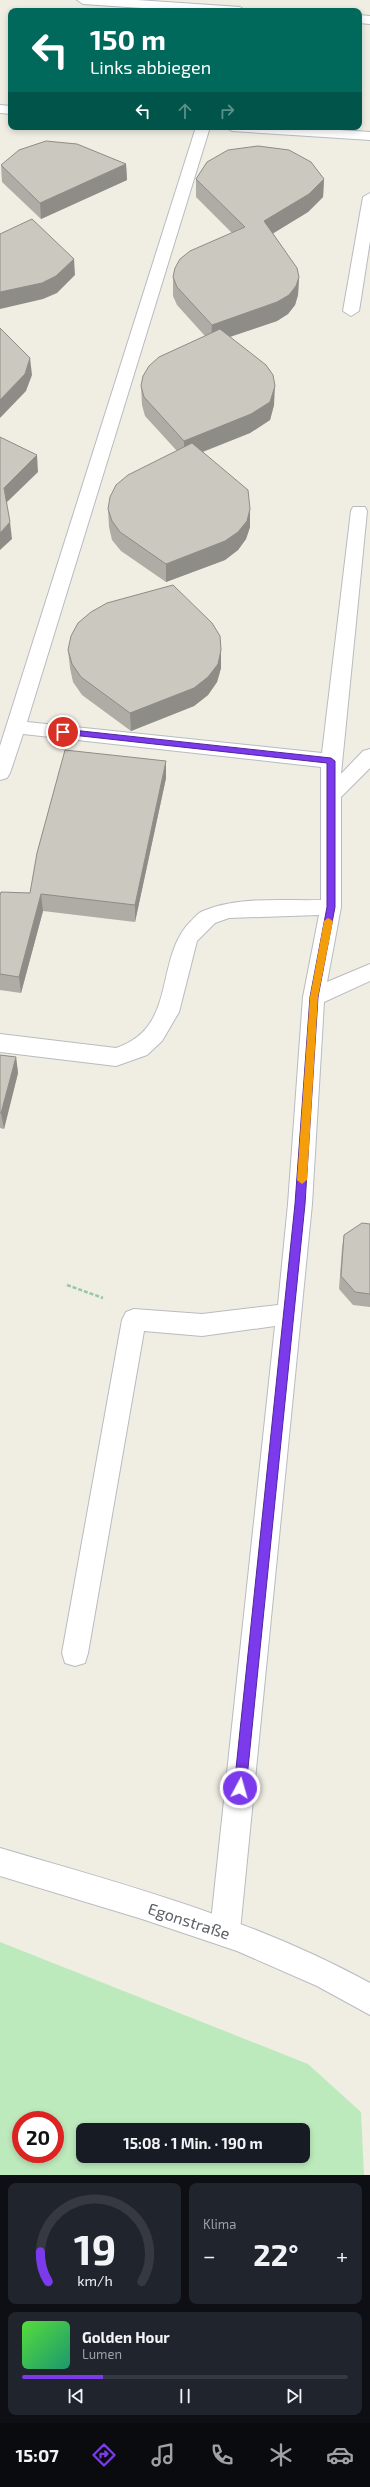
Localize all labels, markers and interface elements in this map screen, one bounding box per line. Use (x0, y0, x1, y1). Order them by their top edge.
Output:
text: 150 m (90, 22, 166, 56)
icon: left (24, 24, 76, 76)
text: Links abbiegen (90, 56, 211, 78)
icon: left (132, 100, 154, 122)
icon: ahead (174, 100, 196, 122)
icon: right (216, 100, 238, 122)
pin (46, 715, 80, 749)
icon: arrive (52, 721, 74, 743)
position arrow (219, 1767, 261, 1809)
street label: Egonstraße (146, 1898, 233, 1943)
speed limit sign: 20 (12, 2111, 64, 2163)
text: 15:08 · 1 Min. · 190 m (123, 2134, 263, 2152)
text: Klima (203, 2216, 236, 2232)
text: 19 (73, 2222, 116, 2272)
text: 22° (253, 2236, 298, 2272)
text: − (203, 2242, 216, 2268)
text: + (336, 2242, 348, 2268)
text: km/h (77, 2271, 112, 2288)
text: Golden Hour (82, 2328, 170, 2346)
text: Lumen (82, 2346, 122, 2362)
icon: previous (65, 2385, 87, 2407)
icon: pause (174, 2385, 196, 2407)
icon: next (283, 2385, 305, 2407)
icon: directions (90, 2441, 118, 2469)
icon: music (149, 2441, 177, 2469)
icon: phone (208, 2441, 236, 2469)
icon: climate (267, 2441, 295, 2469)
icon: car (326, 2441, 354, 2469)
text: 15:07 (16, 2444, 59, 2466)

